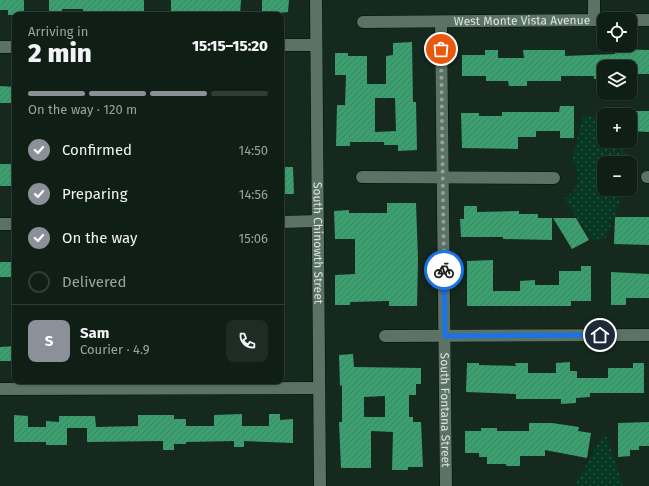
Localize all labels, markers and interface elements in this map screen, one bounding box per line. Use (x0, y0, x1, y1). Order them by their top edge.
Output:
map controls (597, 12, 637, 196)
button: locate (597, 12, 637, 52)
street label: West Monte Vista Avenue (454, 13, 590, 28)
text: Arriving in (28, 24, 88, 39)
pin (424, 32, 458, 66)
text: 15:15–15:20 (192, 37, 268, 55)
text: 2 min (28, 38, 92, 69)
icon: bag (430, 38, 452, 60)
button: layers (597, 60, 637, 100)
text: On the way · 120 m (28, 102, 137, 117)
button: + (597, 108, 637, 148)
icon: check (28, 139, 50, 161)
text: Confirmed (62, 141, 132, 159)
text: 14:50 (239, 143, 268, 158)
button: − (597, 156, 637, 196)
street label: South Chinowth Street (310, 182, 326, 305)
icon: check (28, 183, 50, 205)
text: Preparing (62, 185, 127, 203)
text: 14:56 (239, 187, 268, 202)
icon: check (28, 227, 50, 249)
text: On the way (62, 229, 137, 247)
text: 15:06 (239, 231, 268, 246)
courier (424, 250, 464, 290)
icon: bike (433, 259, 455, 281)
text: Delivered (62, 273, 126, 291)
pin (583, 318, 617, 352)
button: phone (226, 320, 268, 362)
text: Sam (80, 324, 109, 342)
icon: home (589, 324, 611, 346)
text: S (45, 332, 53, 350)
text: Courier · 4.9 (80, 342, 150, 357)
street label: South Fontana Street (438, 352, 453, 468)

